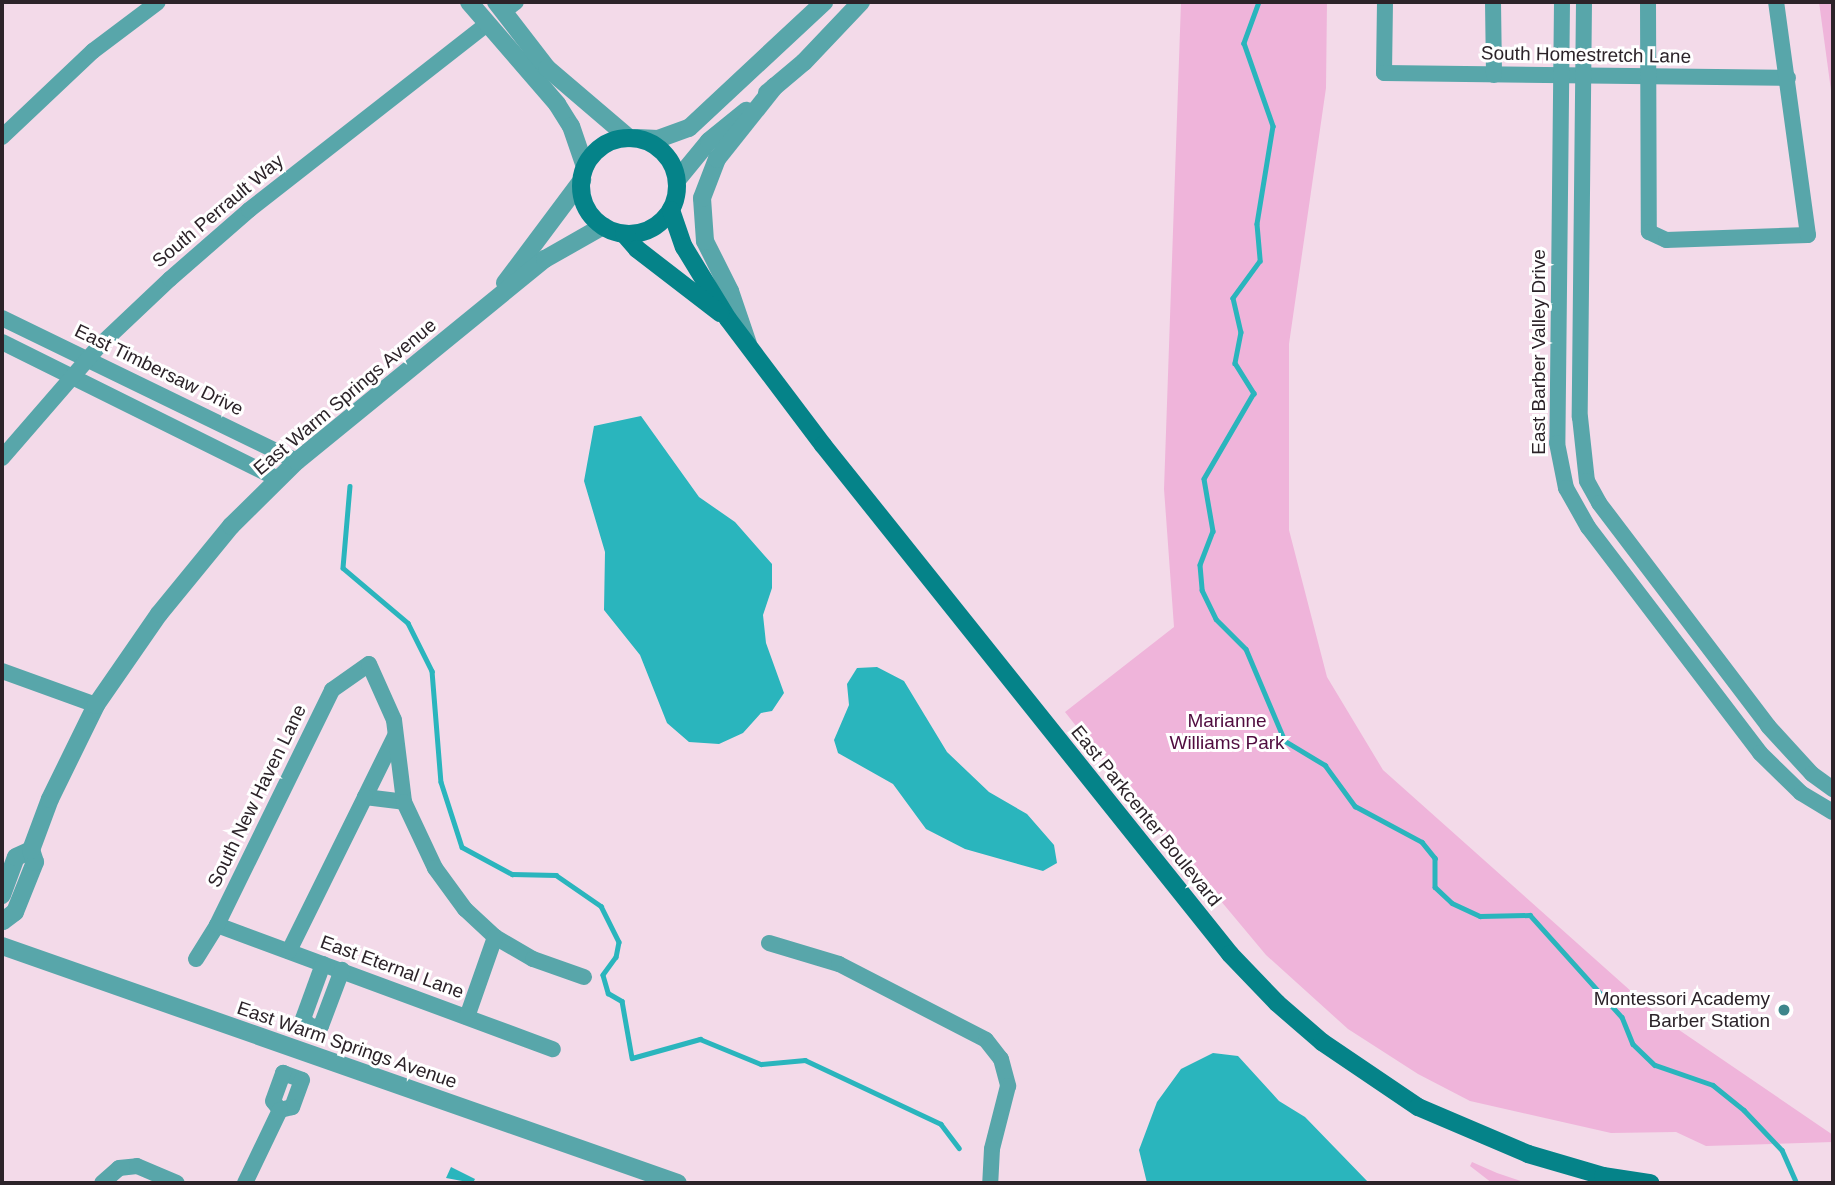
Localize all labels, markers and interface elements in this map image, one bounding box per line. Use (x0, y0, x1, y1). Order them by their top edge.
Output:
street label: South Homestretch Lane (1481, 42, 1691, 68)
street label: South Perrault Way (148, 150, 288, 272)
street label: East Barber Valley Drive (1528, 249, 1550, 455)
street label: East Warm Springs Avenue (249, 314, 441, 480)
street label: East Timbersaw Drive (71, 319, 247, 421)
street label: South New Haven Lane (203, 701, 311, 891)
park label: Marianne Williams Park (1169, 710, 1285, 754)
street label: East Parkcenter Boulevard (1066, 721, 1226, 911)
street label: East Eternal Lane (317, 930, 467, 1004)
place label: Montessori Academy Barber Station (1593, 988, 1770, 1032)
street label: East Warm Springs Avenue (233, 996, 461, 1094)
marker: Montessori Academy Barber Station (1776, 1002, 1792, 1018)

